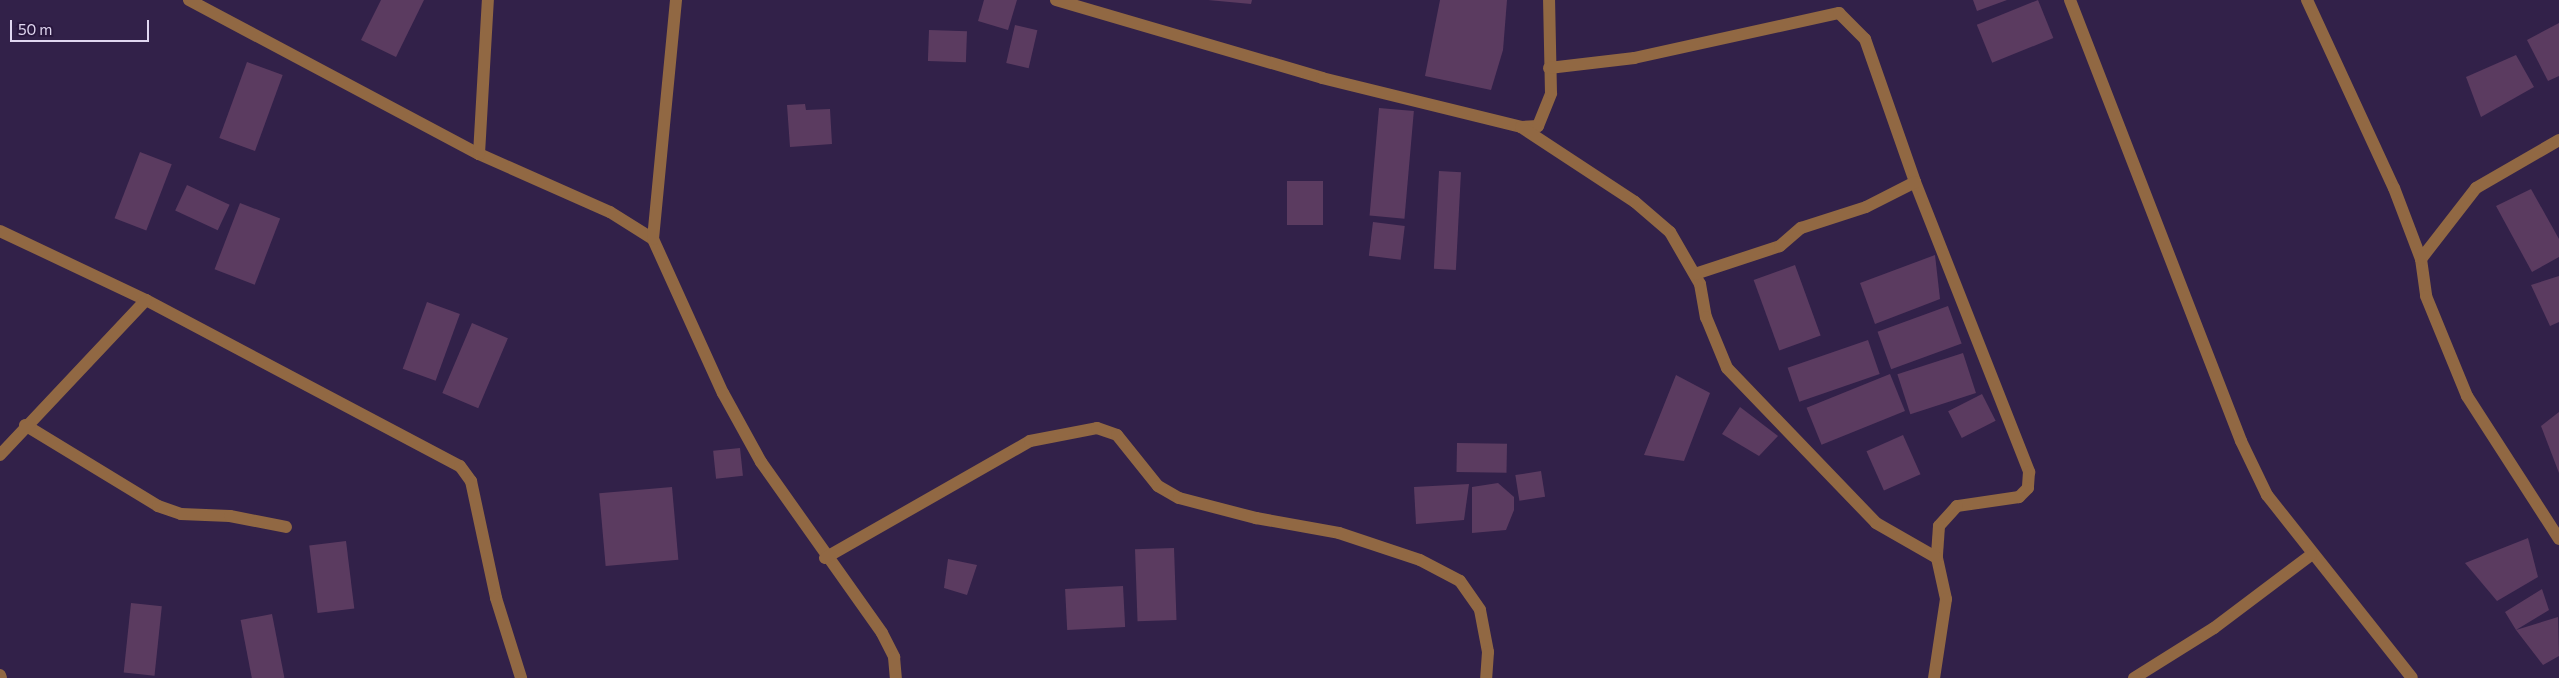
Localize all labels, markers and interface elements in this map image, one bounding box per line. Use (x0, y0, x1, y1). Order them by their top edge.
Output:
scale bar (12, 10, 151, 42)
text: 50 m (18, 20, 52, 38)

